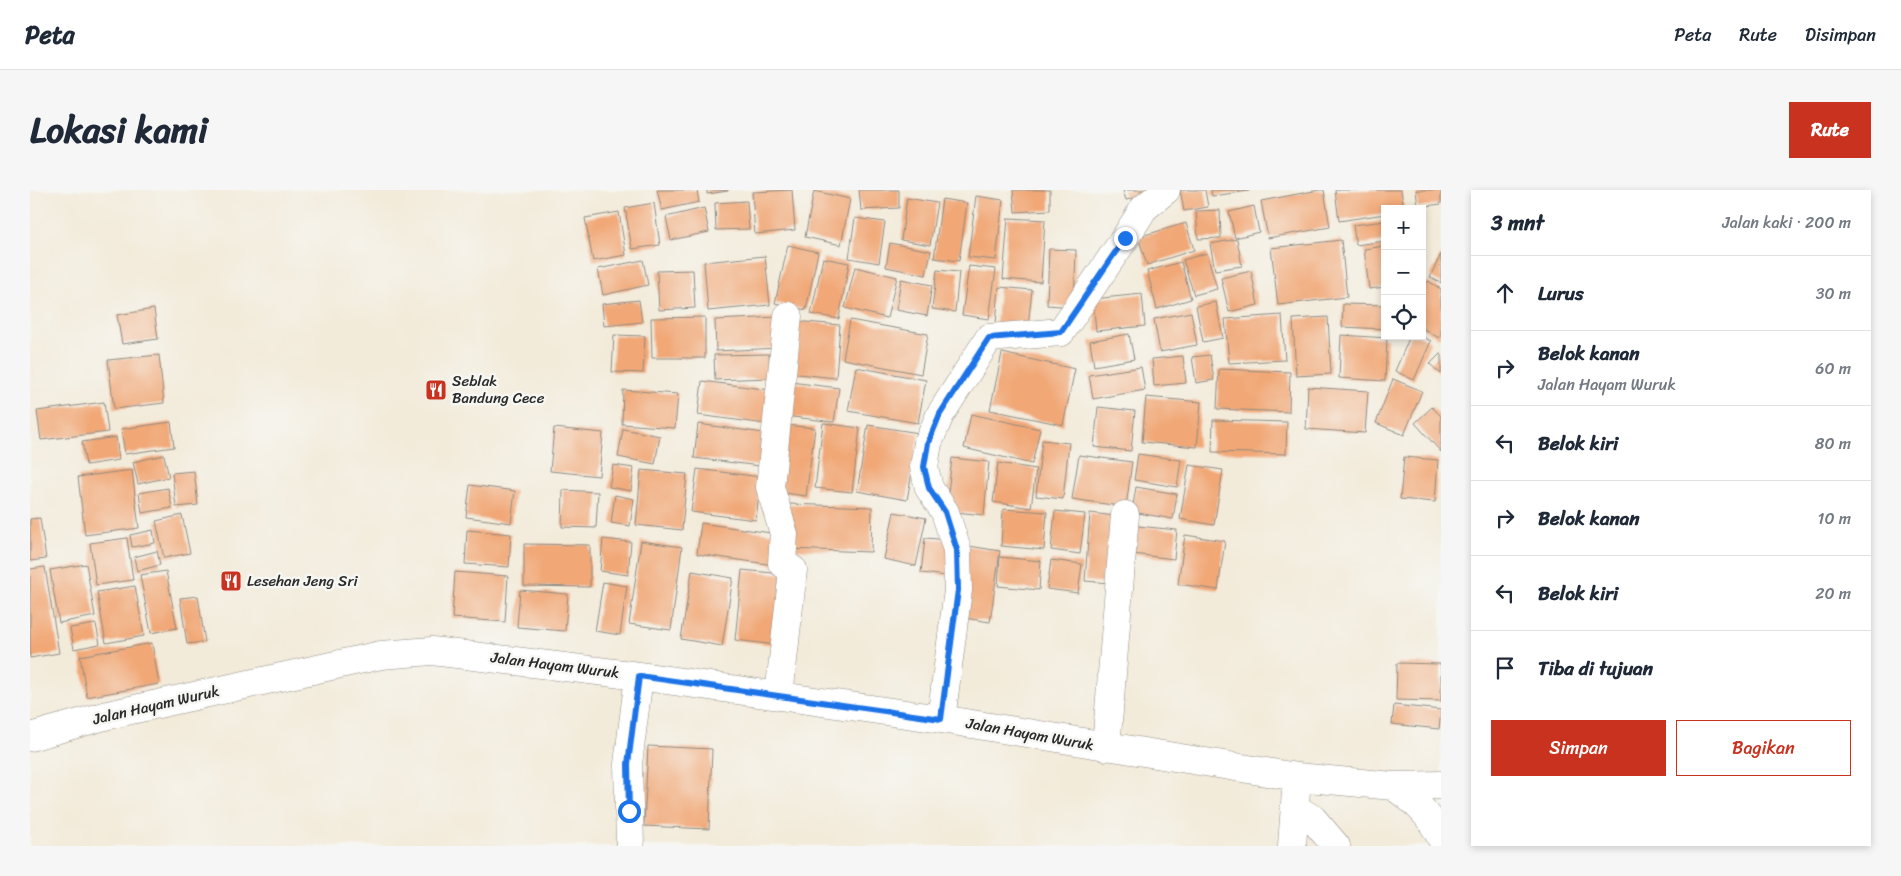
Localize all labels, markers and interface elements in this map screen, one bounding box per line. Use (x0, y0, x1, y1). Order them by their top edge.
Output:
text: Peta (25, 14, 74, 56)
text: Peta (1674, 19, 1711, 51)
text: Rute (1739, 19, 1777, 51)
text: Disimpan (1805, 19, 1876, 51)
text: Lokasi kami (30, 99, 208, 161)
button: Rute (1789, 102, 1871, 158)
text: 3 mnt (1491, 204, 1544, 242)
map controls (1381, 205, 1426, 340)
button: + (1381, 205, 1426, 250)
text: Jalan kaki · 200 m (1722, 208, 1851, 237)
route end (1114, 227, 1137, 250)
button: − (1381, 250, 1426, 295)
text: Lurus (1538, 277, 1584, 310)
icon: ahead (1491, 279, 1519, 307)
text: 30 m (1816, 279, 1851, 308)
button: locate (1381, 295, 1426, 340)
text: Belok kanan (1538, 337, 1640, 370)
icon: right (1491, 354, 1519, 382)
text: 60 m (1815, 354, 1851, 383)
place label: Seblak Bandung Cece (452, 368, 545, 411)
text: Jalan Hayam Wuruk (1538, 370, 1676, 399)
restaurant icon: Seblak Bandung Cece (424, 378, 448, 402)
text: Belok kiri (1538, 427, 1618, 460)
icon: left (1491, 429, 1519, 457)
text: 80 m (1815, 429, 1851, 458)
text: Belok kanan (1538, 502, 1640, 535)
icon: right (1491, 504, 1519, 532)
text: 10 m (1818, 504, 1851, 533)
place label: Lesehan Jeng Sri (247, 568, 359, 594)
restaurant icon: Lesehan Jeng Sri (219, 569, 243, 593)
text: Belok kiri (1538, 577, 1618, 610)
icon: left (1491, 579, 1519, 607)
text: 20 m (1815, 579, 1851, 608)
street label: Jalan Hayam Wuruk (488, 644, 621, 686)
text: Tiba di tujuan (1538, 652, 1653, 685)
icon: arrive (1491, 654, 1519, 682)
street label: Jalan Hayam Wuruk (89, 678, 222, 732)
street label: Jalan Hayam Wuruk (963, 710, 1096, 758)
button: Simpan (1491, 720, 1666, 776)
button: Bagikan (1676, 720, 1851, 776)
route start (618, 800, 641, 823)

